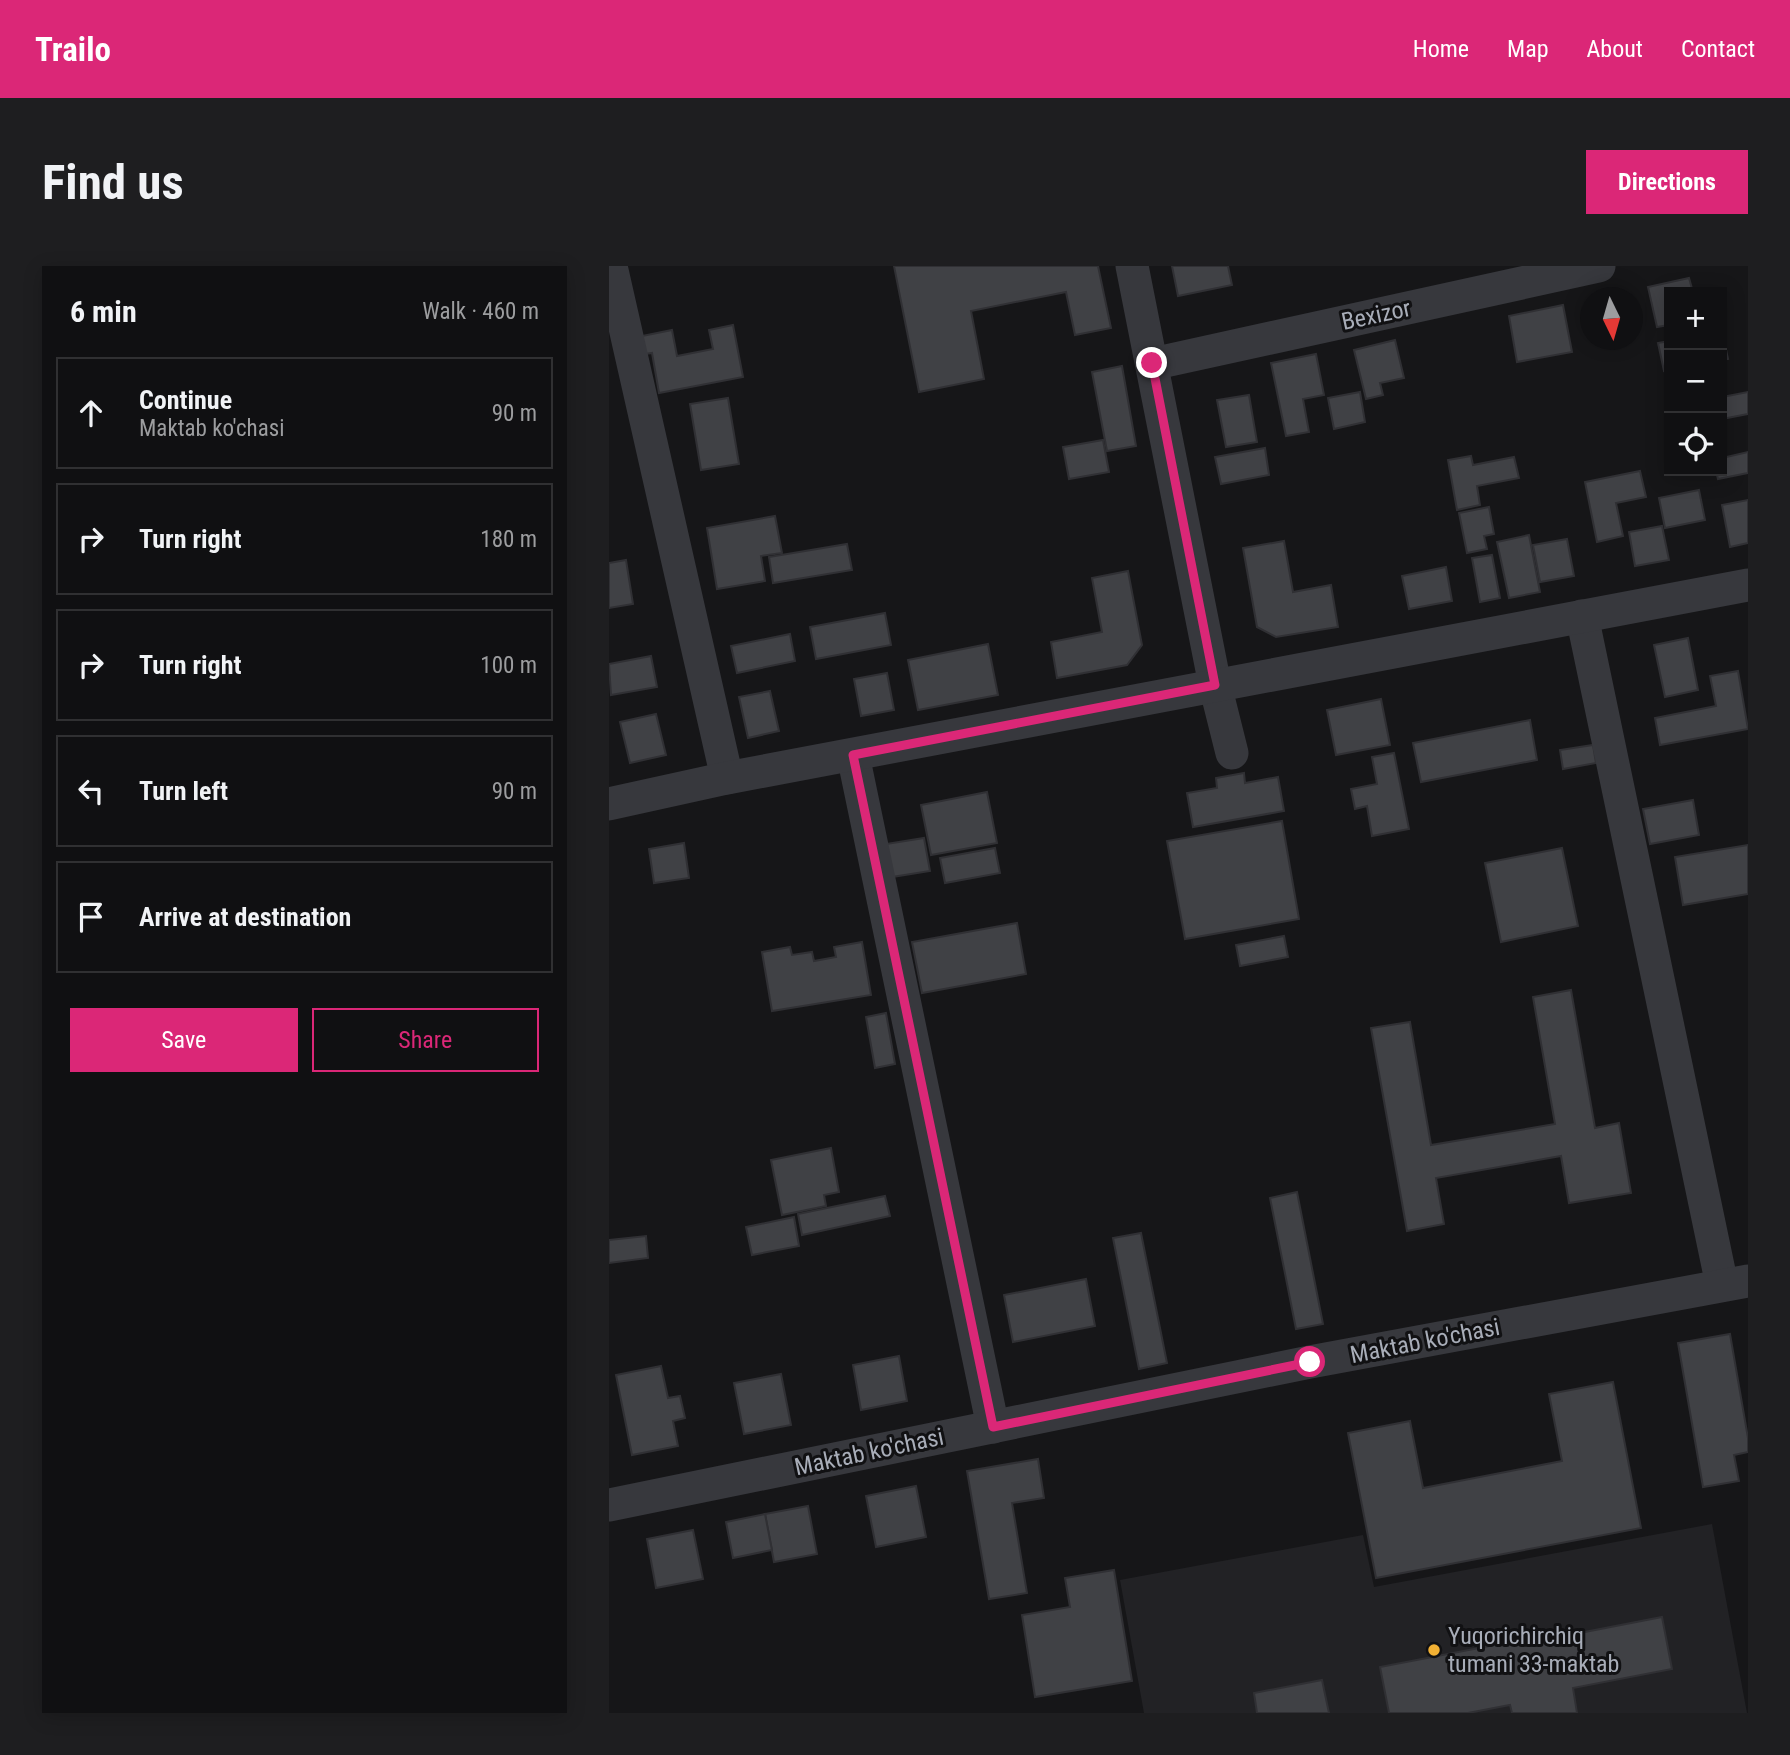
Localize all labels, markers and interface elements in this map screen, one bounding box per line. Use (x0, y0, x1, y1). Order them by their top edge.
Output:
text: Trailo (35, 30, 111, 69)
text: Home (1413, 35, 1469, 63)
text: Map (1507, 35, 1549, 63)
text: About (1587, 35, 1643, 63)
text: Contact (1681, 35, 1755, 63)
button: Directions (1586, 150, 1748, 214)
text: Find us (42, 154, 184, 211)
north arrow (1580, 287, 1643, 350)
map controls (1664, 287, 1727, 476)
button: + (1664, 287, 1727, 350)
text: 6 min (70, 294, 137, 329)
street label: Bexizor (1339, 294, 1413, 336)
text: Walk · 460 m (422, 298, 539, 325)
route end (1136, 347, 1167, 378)
button: − (1664, 350, 1727, 413)
text: Continue (139, 385, 232, 415)
icon: ahead (72, 394, 110, 432)
text: 90 m (492, 400, 537, 427)
button: locate (1664, 413, 1727, 476)
text: Maktab ko'chasi (139, 415, 284, 442)
icon: right (72, 520, 110, 558)
text: Turn right (139, 524, 241, 554)
text: 180 m (480, 526, 537, 553)
icon: right (72, 646, 110, 684)
text: Turn right (139, 650, 241, 680)
text: 100 m (480, 652, 537, 679)
icon: left (72, 772, 110, 810)
text: Turn left (139, 776, 228, 806)
text: 90 m (492, 778, 537, 805)
icon: arrive (72, 898, 110, 936)
text: Arrive at destination (139, 902, 351, 932)
button: Save (70, 1008, 298, 1072)
button: Share (312, 1008, 539, 1072)
street label: Maktab ko'chasi (1348, 1313, 1502, 1369)
route start (1294, 1346, 1325, 1377)
street label: Maktab ko'chasi (792, 1423, 946, 1481)
place label: Yuqorichirchiq tumani 33-maktab (1448, 1622, 1619, 1678)
marker: Yuqorichirchiq tumani 33-maktab (1426, 1642, 1442, 1658)

